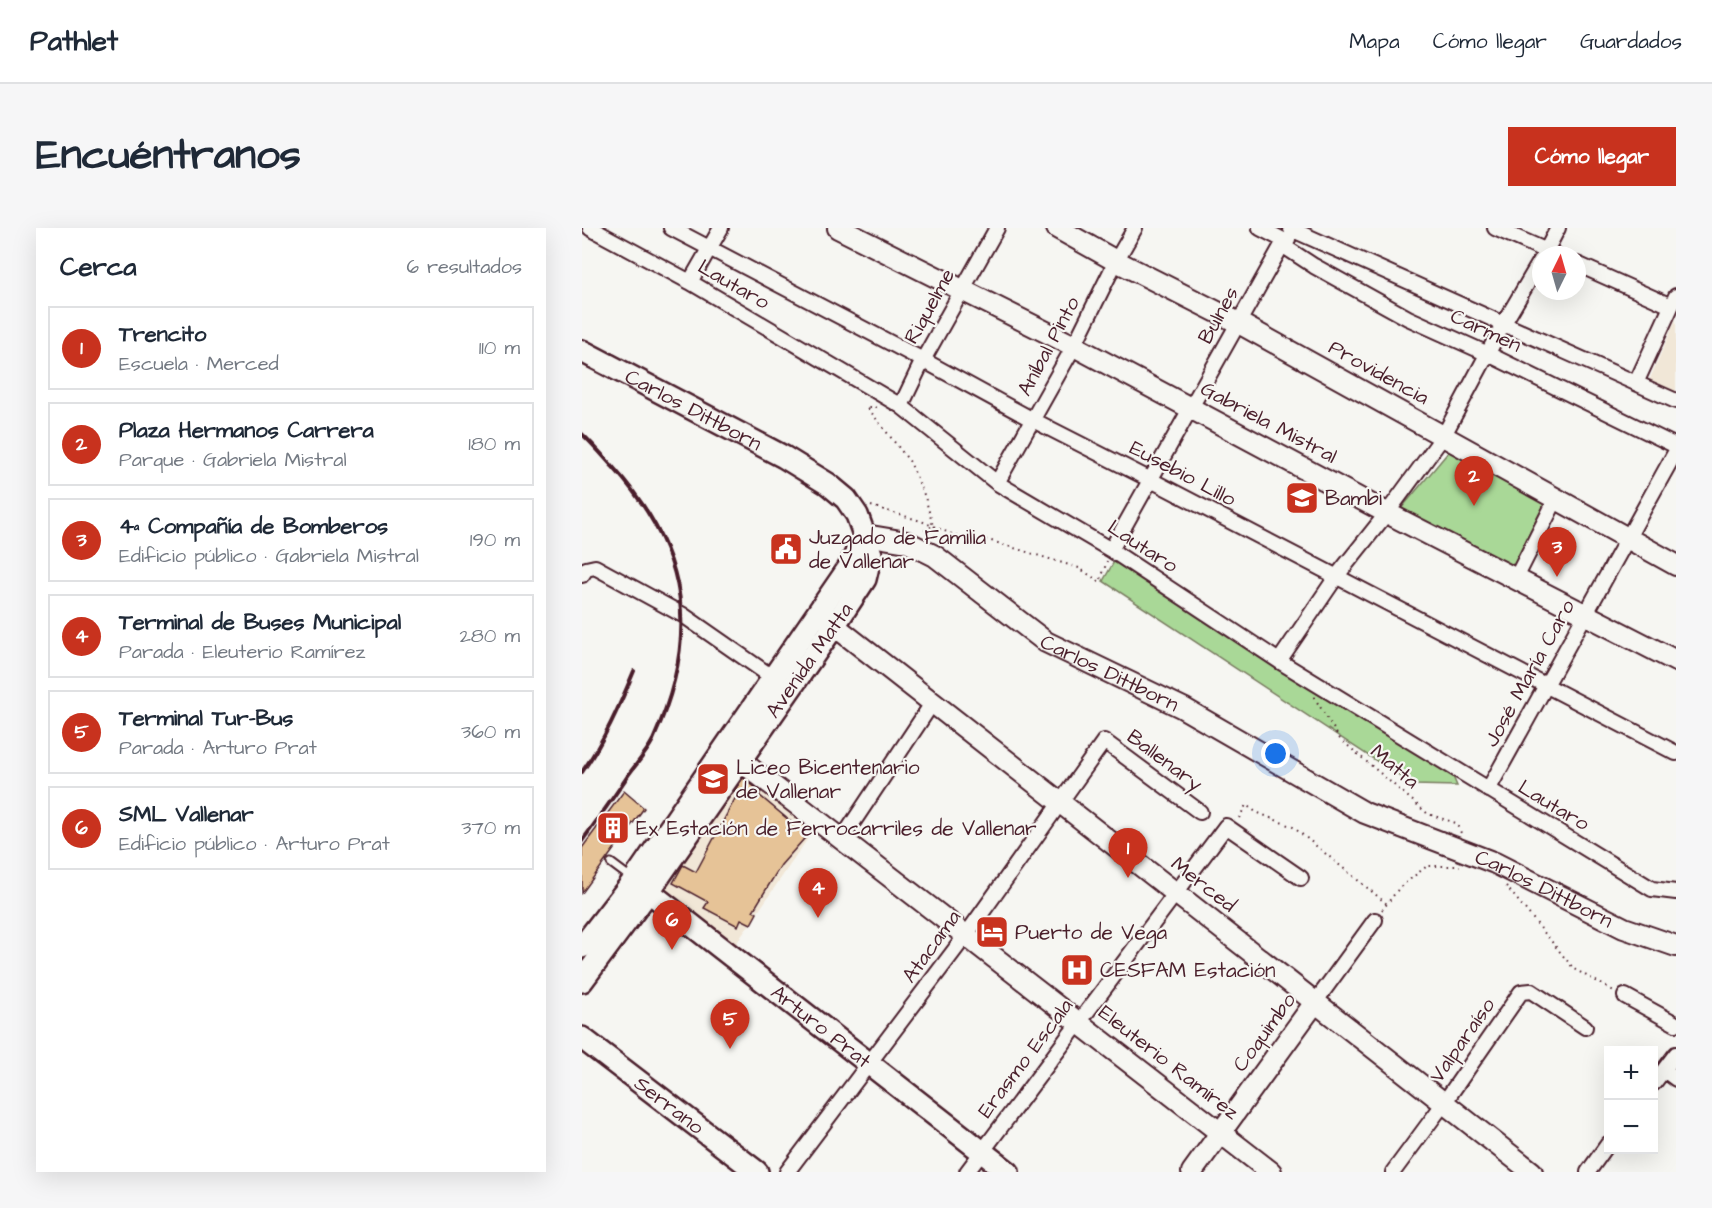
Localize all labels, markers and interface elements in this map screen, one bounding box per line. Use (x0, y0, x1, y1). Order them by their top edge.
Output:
text: Pathlet (30, 22, 118, 61)
text: Mapa (1349, 27, 1400, 56)
text: Cómo llegar (1433, 27, 1547, 56)
text: Guardados (1580, 27, 1682, 56)
text: Encuéntranos (36, 127, 301, 185)
button: Cómo llegar (1508, 127, 1676, 186)
north arrow (1532, 246, 1586, 300)
text: Cerca (60, 249, 137, 285)
street label: Lautaro (693, 252, 775, 317)
text: 6 resultados (406, 253, 522, 281)
street label: Riquelme (897, 263, 962, 349)
street label: Bulnes (1191, 281, 1246, 349)
street label: Aníbal Pinto (1010, 291, 1087, 401)
street label: Carmen (1446, 301, 1526, 360)
text: Trencito (119, 319, 206, 350)
street label: Providencia (1323, 333, 1434, 412)
text: 1 (80, 334, 83, 362)
text: 110 m (479, 334, 520, 362)
text: Escuela · Merced (119, 350, 279, 378)
street label: Carlos Dittborn (620, 362, 767, 458)
street label: Gabriela Mistral (1195, 374, 1342, 471)
text: Plaza Hermanos Carrera (119, 415, 374, 446)
text: 2 (76, 430, 87, 458)
text: 180 m (468, 430, 520, 458)
street label: Eusebio Lillo (1125, 433, 1241, 514)
text: Parque · Gabriela Mistral (119, 446, 347, 474)
pin: 2 (1454, 456, 1494, 506)
school or university icon: Bambi (1284, 480, 1320, 516)
place label: Bambi (1325, 484, 1382, 513)
text: 4ª Compañía de Bomberos (119, 511, 388, 542)
street label: Lautaro (1102, 513, 1184, 580)
place label: Juzgado de Familia de Vallenar (809, 523, 986, 576)
text: 3 (76, 526, 87, 554)
text: 190 m (470, 526, 520, 554)
pin: 3 (1538, 528, 1576, 577)
public building icon: Juzgado de Familia de Vallenar (768, 531, 804, 567)
text: Edificio público · Gabriela Mistral (119, 542, 419, 570)
street label: José María Caro (1477, 594, 1582, 752)
street label: Avenida Matta (759, 596, 860, 724)
text: Terminal de Buses Municipal (119, 607, 401, 638)
text: 4 (75, 622, 88, 650)
text: 280 m (459, 622, 520, 650)
street label: Carlos Dittborn (1035, 627, 1184, 719)
text: Parada · Eleuterio Ramírez (119, 638, 365, 666)
text: Terminal Tur-Bus (119, 703, 293, 734)
text: 5 (74, 718, 89, 746)
text: 360 m (461, 718, 520, 746)
street label: Ballenary (1120, 722, 1209, 800)
text: Parada · Arturo Prat (119, 734, 317, 762)
street label: Matta (1364, 737, 1426, 796)
your location (1261, 739, 1290, 768)
place label: Liceo Bicentenario de Vallenar (736, 753, 920, 806)
school or university icon: Liceo Bicentenario de Vallenar (695, 761, 731, 797)
street label: Lautaro (1513, 773, 1595, 838)
text: SML Vallenar (119, 799, 254, 830)
building icon: Ex Estación de Ferrocarriles de Vallenar (595, 810, 631, 846)
text: 6 (75, 814, 88, 842)
text: 370 m (461, 814, 520, 842)
place label: Ex Estación de Ferrocarriles de Vallenar (636, 814, 1037, 843)
pin: 1 (1108, 828, 1148, 878)
text: Edificio público · Arturo Prat (119, 830, 390, 858)
street label: Carlos Dittborn (1471, 843, 1618, 935)
street label: Merced (1165, 850, 1243, 919)
pin: 4 (798, 868, 838, 918)
pin: 6 (652, 900, 692, 950)
street label: Atacama (895, 904, 968, 989)
hotel icon: Puerto de Vega (974, 914, 1010, 950)
place label: Puerto de Vega (1015, 918, 1168, 949)
hospital icon: CESFAM Estación (1059, 952, 1095, 988)
place label: CESFAM Estación (1100, 956, 1276, 985)
street label: Arturo Prat (764, 978, 878, 1075)
street label: Coquimbo (1226, 987, 1303, 1078)
street label: Erasmo Escala (971, 992, 1080, 1124)
street label: Valparaíso (1423, 992, 1503, 1089)
street label: Eleuterio Ramírez (1092, 998, 1246, 1127)
pin: 5 (710, 1000, 750, 1049)
map controls (1604, 1046, 1658, 1154)
button: + (1604, 1046, 1658, 1100)
street label: Serrano (628, 1069, 710, 1142)
button: − (1604, 1100, 1658, 1154)

